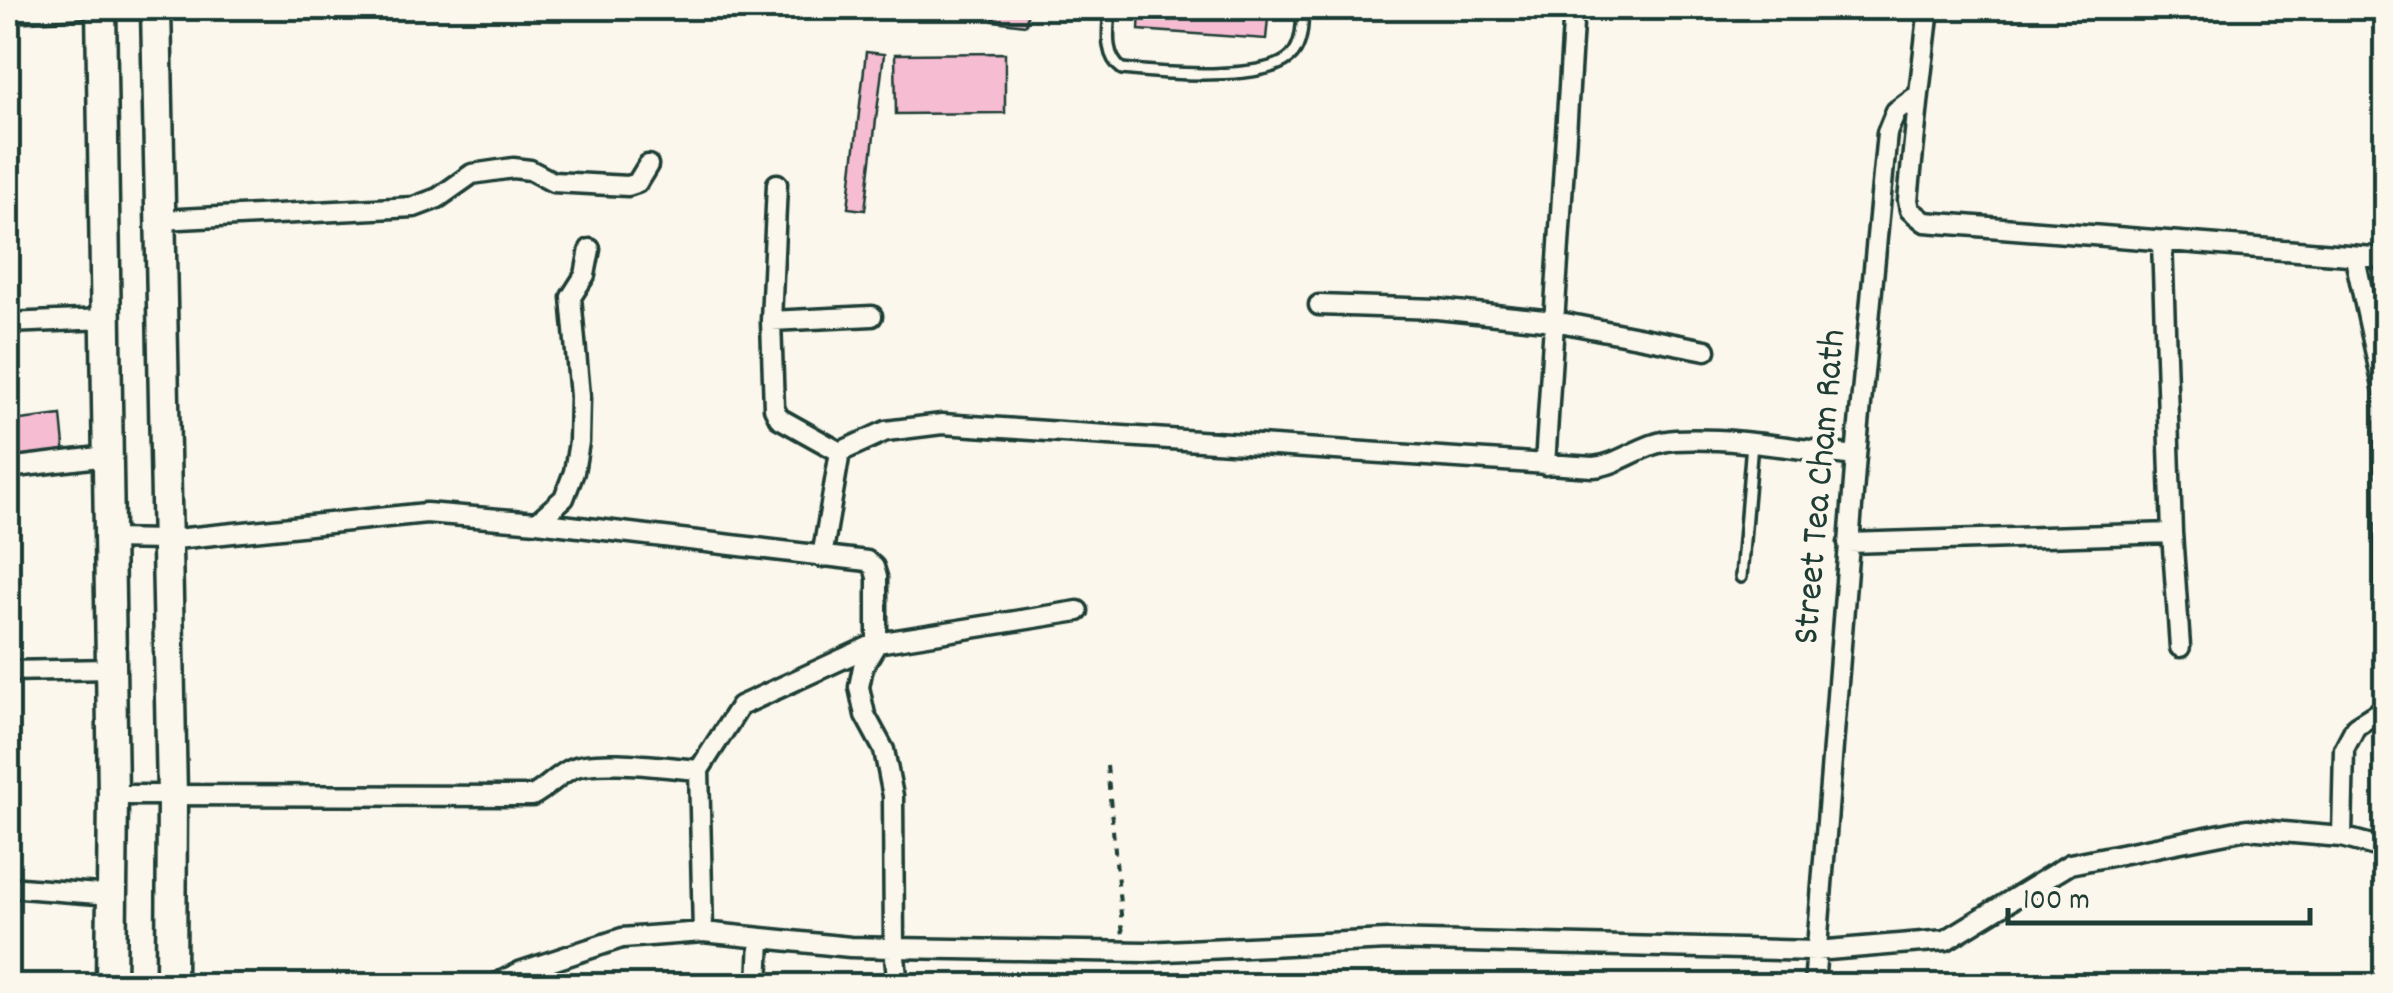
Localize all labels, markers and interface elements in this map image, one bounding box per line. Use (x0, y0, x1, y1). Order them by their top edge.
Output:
street label: Street Tea Cham Rath (1781, 327, 1863, 647)
scale bar (2008, 863, 2310, 925)
text: 100 m (2023, 881, 2090, 924)

